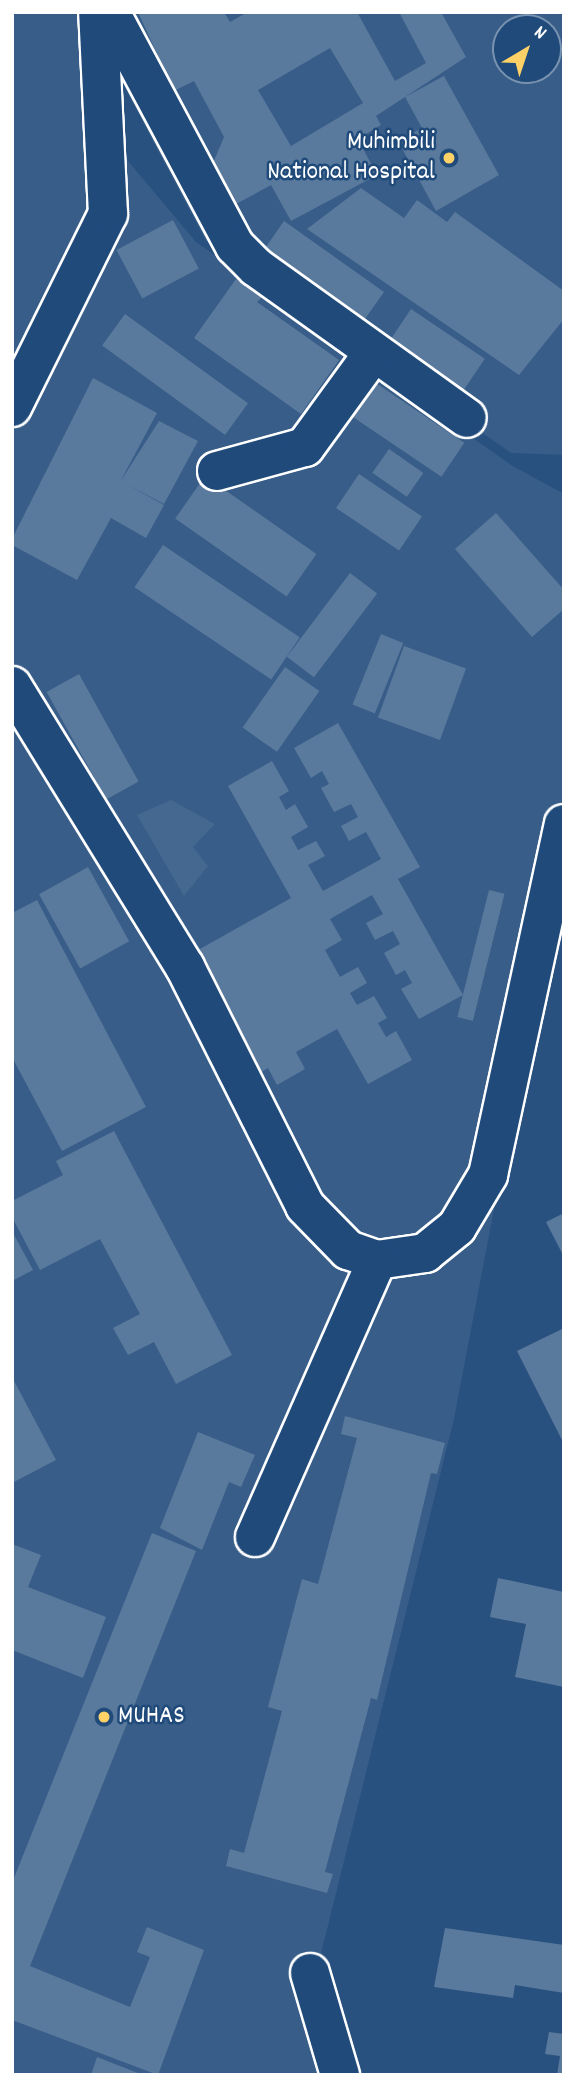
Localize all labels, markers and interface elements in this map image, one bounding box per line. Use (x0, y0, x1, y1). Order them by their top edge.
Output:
north arrow (492, 14, 562, 84)
text: N (527, 20, 551, 47)
place label: Muhimbili National Hospital (267, 127, 435, 188)
marker: Muhimbili National Hospital (441, 150, 457, 166)
place label: MUHAS (118, 1701, 185, 1733)
marker: MUHAS (96, 1709, 112, 1725)

